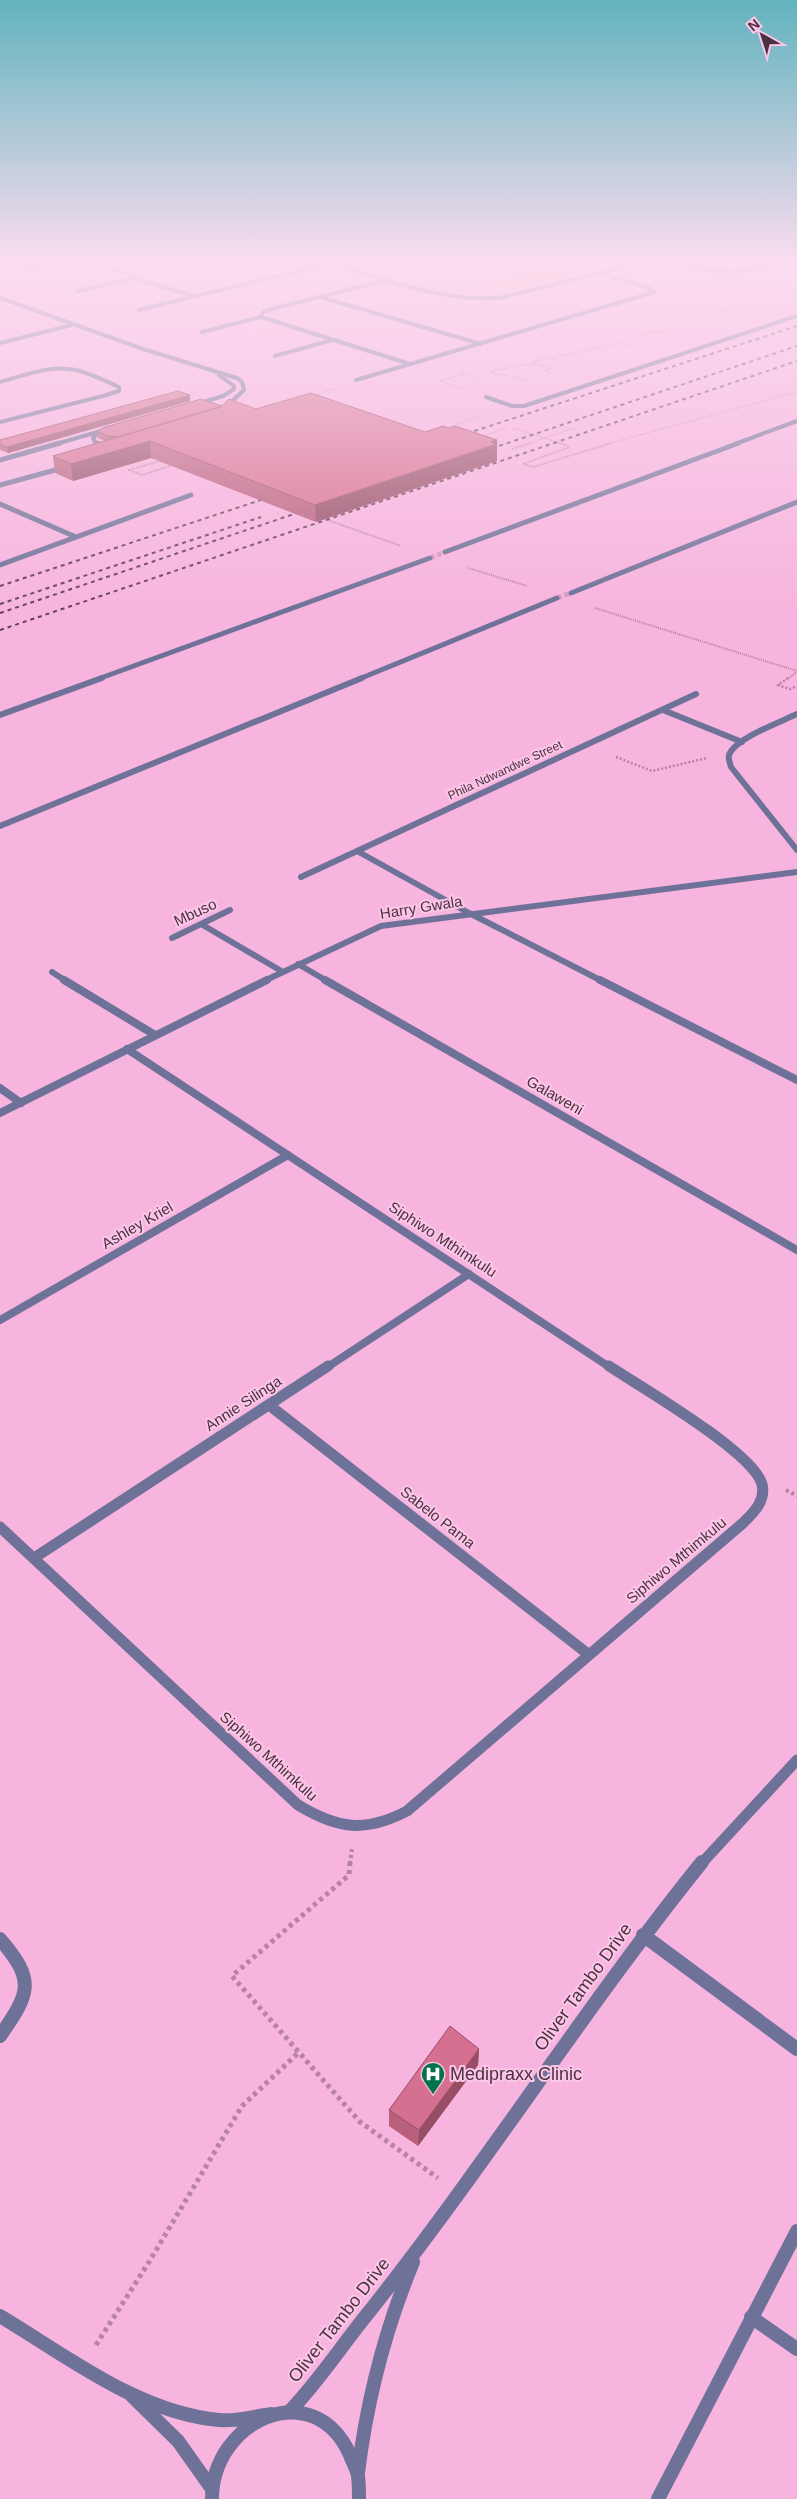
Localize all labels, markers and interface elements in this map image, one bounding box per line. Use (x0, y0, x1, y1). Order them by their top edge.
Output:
north arrow (737, 10, 787, 60)
text: N (745, 15, 763, 34)
street label: Phila Ndwandwe Street (446, 737, 565, 803)
street label: Harry Gwala (379, 892, 464, 922)
street label: Mbuso (171, 895, 219, 929)
street label: Galaweni (524, 1072, 586, 1118)
street label: Ashley Kriel (98, 1198, 176, 1252)
street label: Siphiwo Mthimkulu (386, 1198, 500, 1280)
street label: Annie Silinga (202, 1372, 285, 1434)
street label: Sabelo Pama (397, 1483, 479, 1552)
street label: Siphiwo Mthimkulu (623, 1513, 729, 1607)
street label: Siphiwo Mthimkulu (217, 1708, 321, 1804)
street label: Oliver Tambo Drive (530, 1919, 636, 2055)
hospital icon: Medipraxx Clinic (420, 2061, 446, 2095)
place label: Medipraxx Clinic (450, 2064, 582, 2084)
street label: Oliver Tambo Drive (284, 2254, 394, 2386)

